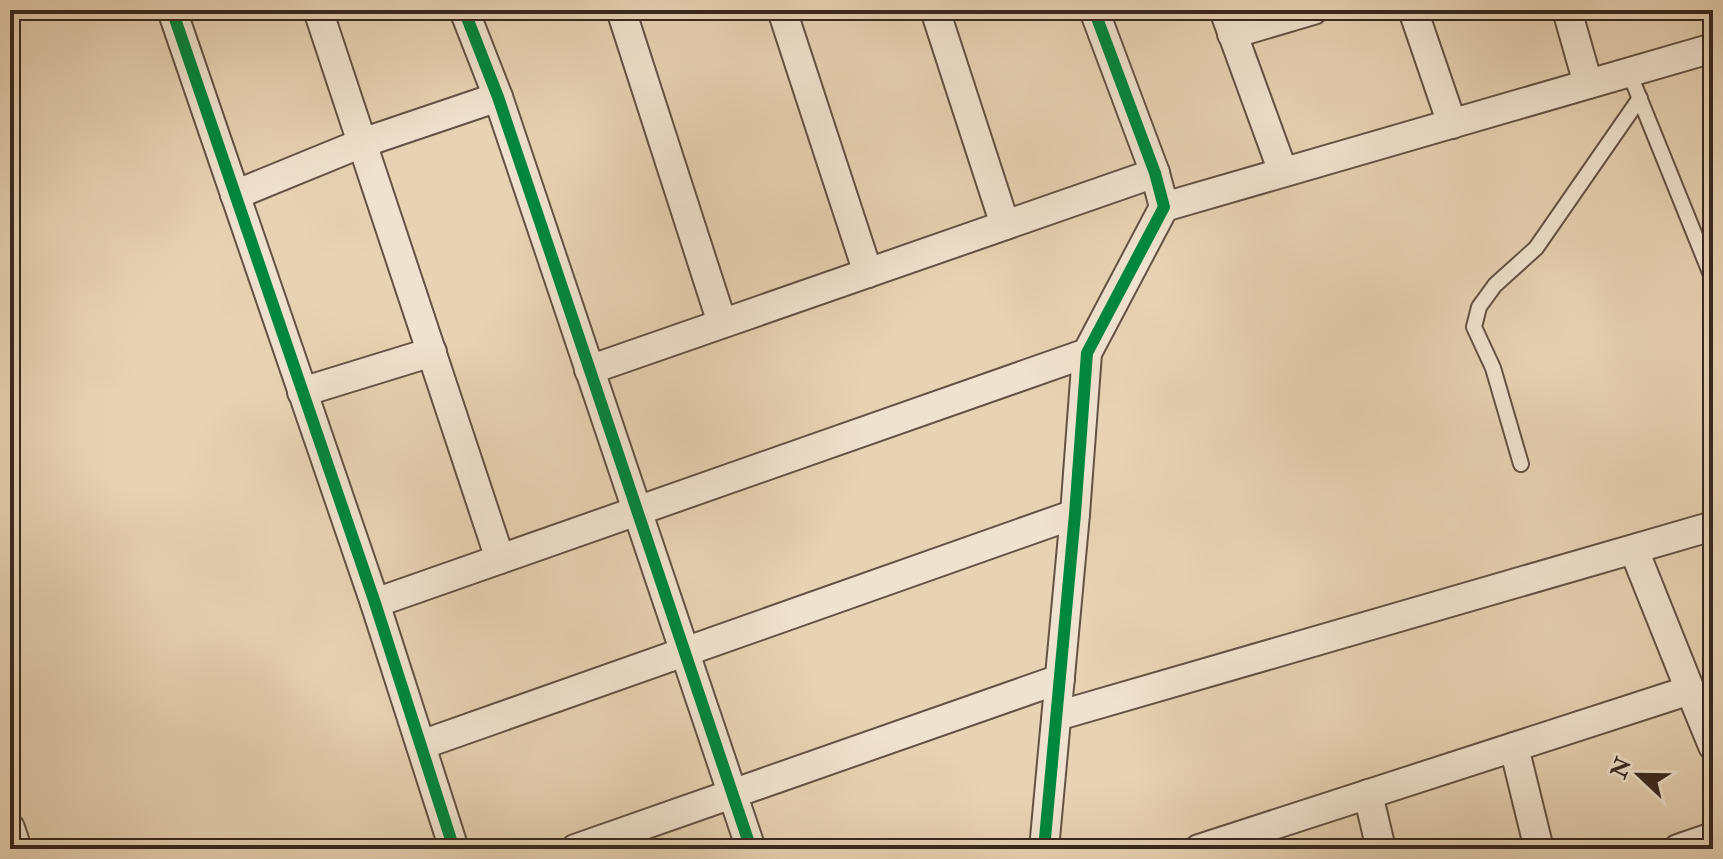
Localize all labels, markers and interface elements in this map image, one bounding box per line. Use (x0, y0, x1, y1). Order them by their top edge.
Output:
north arrow (1599, 735, 1679, 815)
text: N (1604, 753, 1638, 783)

